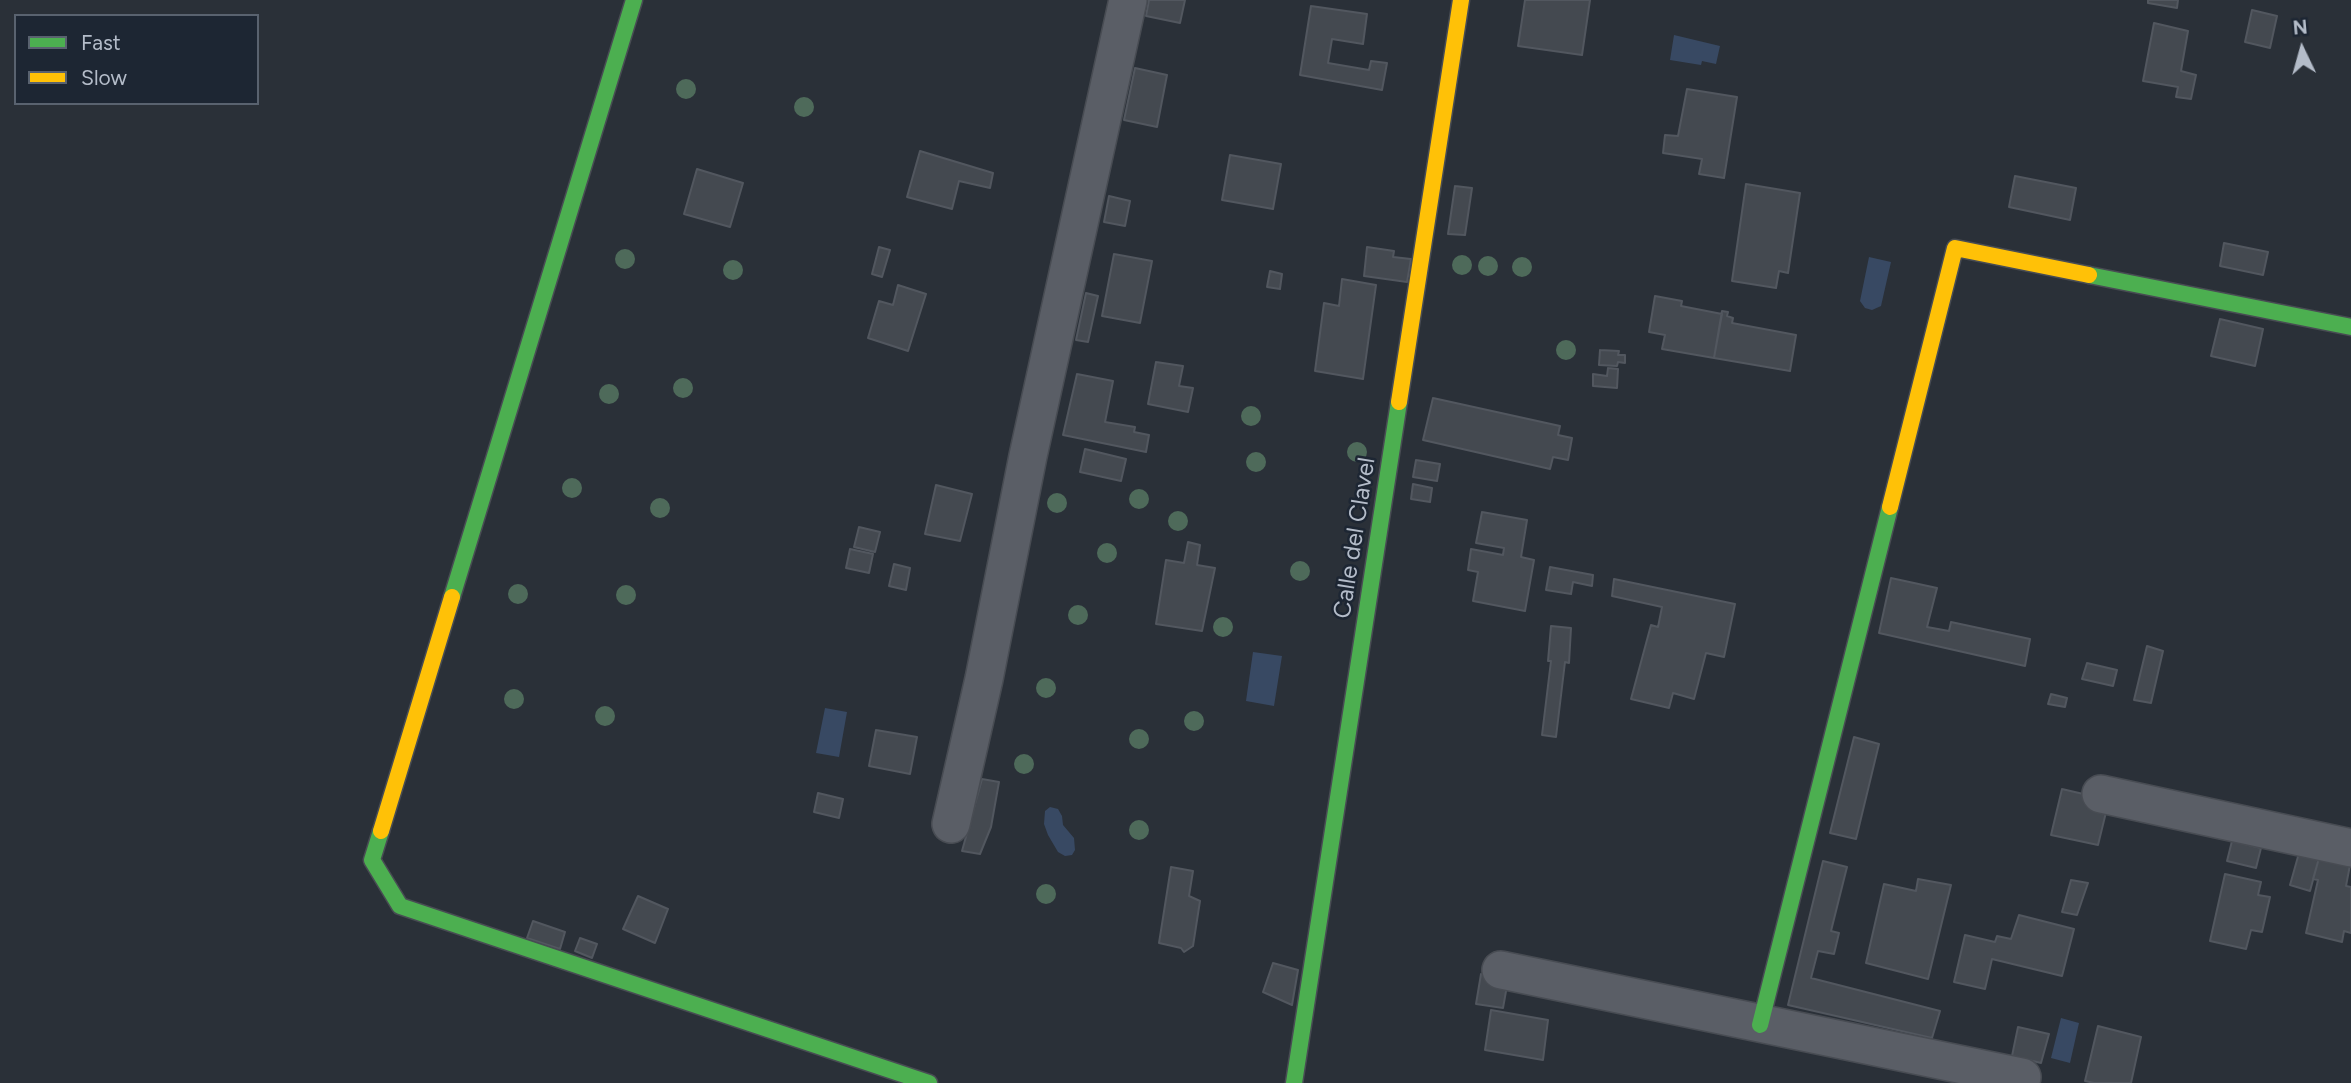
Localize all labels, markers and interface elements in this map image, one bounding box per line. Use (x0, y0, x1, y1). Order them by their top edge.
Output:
legend (14, 14, 259, 105)
north arrow (2267, 14, 2337, 84)
text: N (2292, 15, 2308, 40)
text: Fast (81, 30, 121, 55)
text: Slow (81, 65, 127, 90)
street label: Calle del Clavel (1328, 455, 1382, 621)

